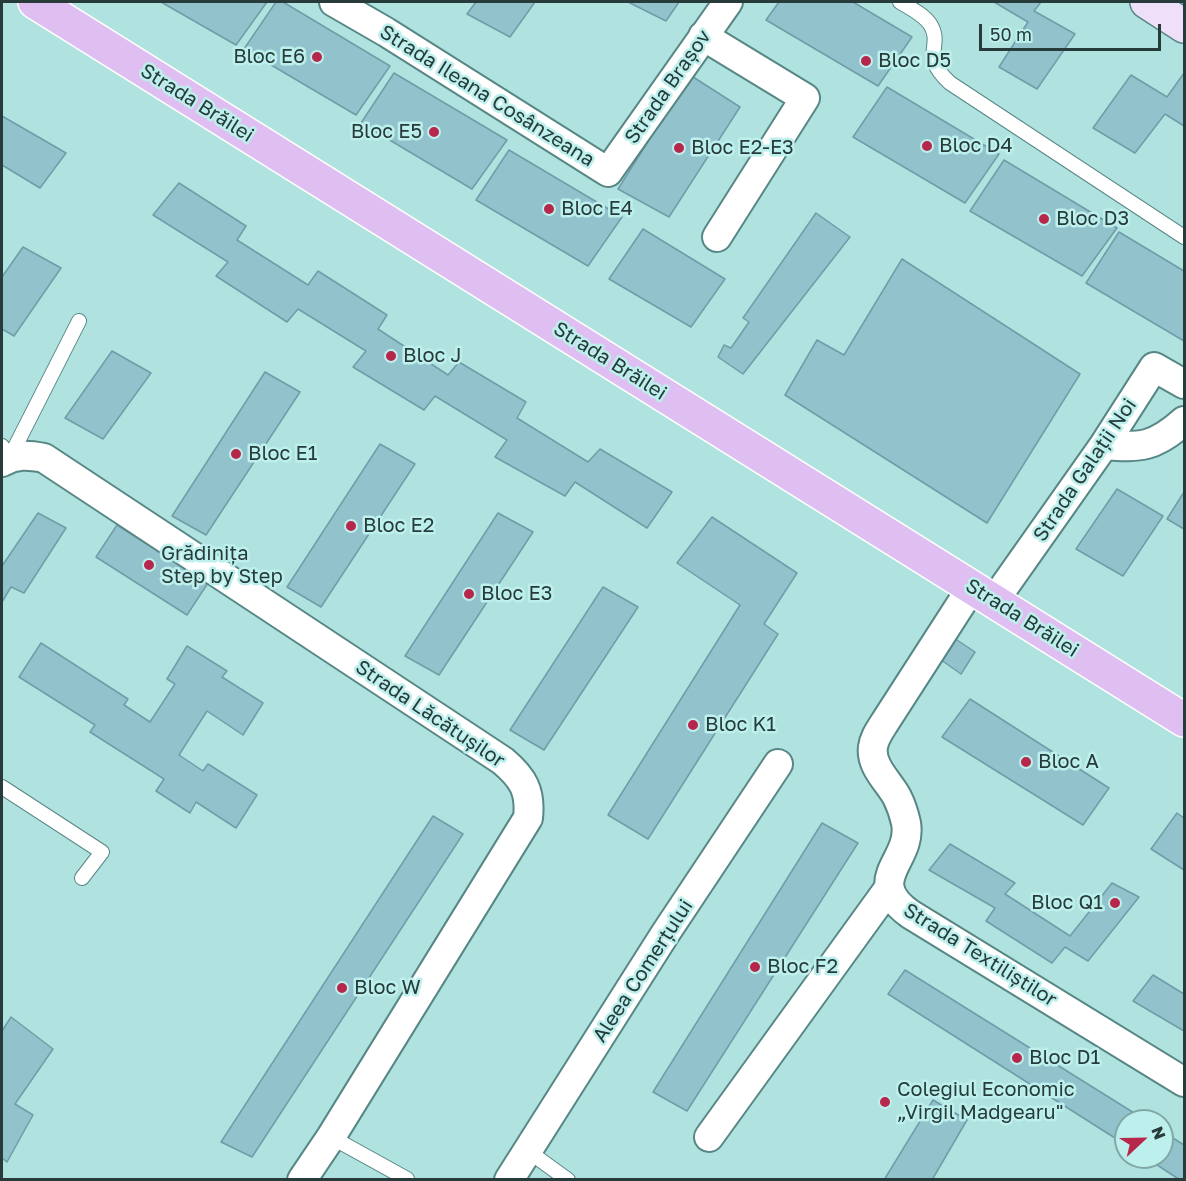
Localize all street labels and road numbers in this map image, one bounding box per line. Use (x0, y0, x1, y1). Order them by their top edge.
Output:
street label: Strada Ileana Cosânzeana (375, 20, 599, 172)
street label: Strada Brașov (620, 25, 716, 149)
street label: Strada Brăilei (136, 59, 258, 147)
street label: Strada Brăilei (549, 317, 671, 405)
street label: Strada Galații Noi (1028, 394, 1142, 546)
street label: Strada Brăilei (961, 574, 1083, 662)
street label: Strada Lăcătușilor (351, 655, 509, 773)
street label: Aleea Comerțului (588, 895, 698, 1047)
street label: Strada Textiliștilor (899, 898, 1061, 1012)

